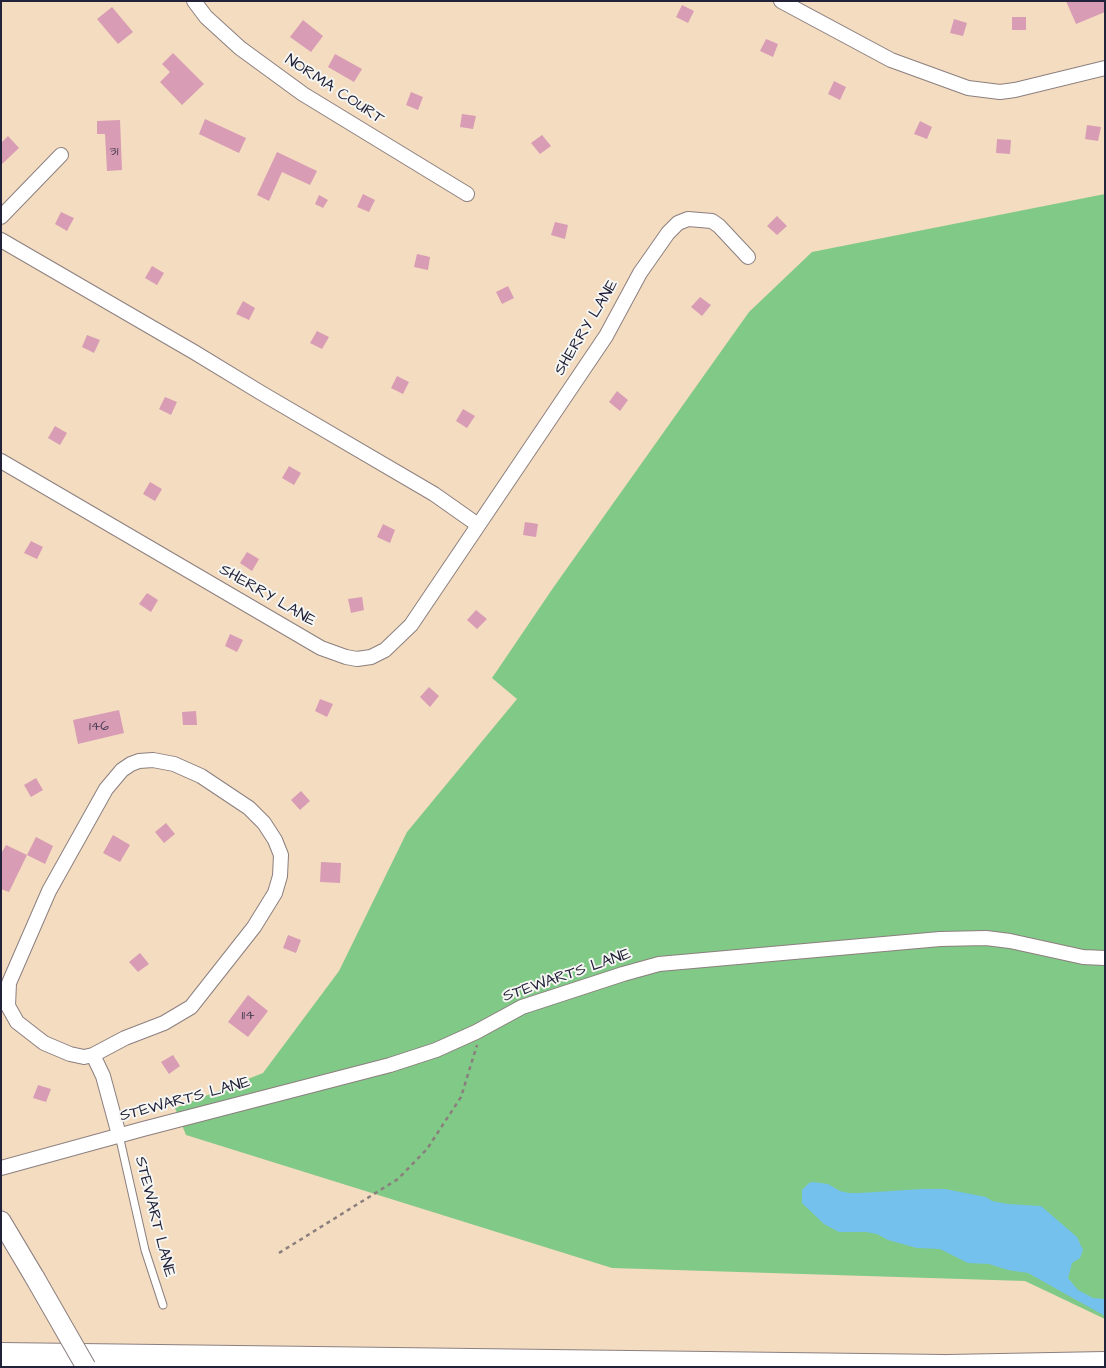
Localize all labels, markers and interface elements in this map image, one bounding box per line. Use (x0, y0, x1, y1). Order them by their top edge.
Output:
street label: NORMA COURT (281, 51, 387, 129)
house number: 31 (110, 144, 118, 160)
street label: SHERRY LANE (551, 277, 623, 379)
street label: SHERRY LANE (215, 561, 319, 631)
house number: 146 (89, 719, 109, 735)
street label: STEWARTS LANE (501, 945, 633, 1007)
house number: 114 (241, 1008, 255, 1024)
street label: STEWARTS LANE (118, 1073, 252, 1127)
street label: STEWART LANE (130, 1155, 178, 1279)

